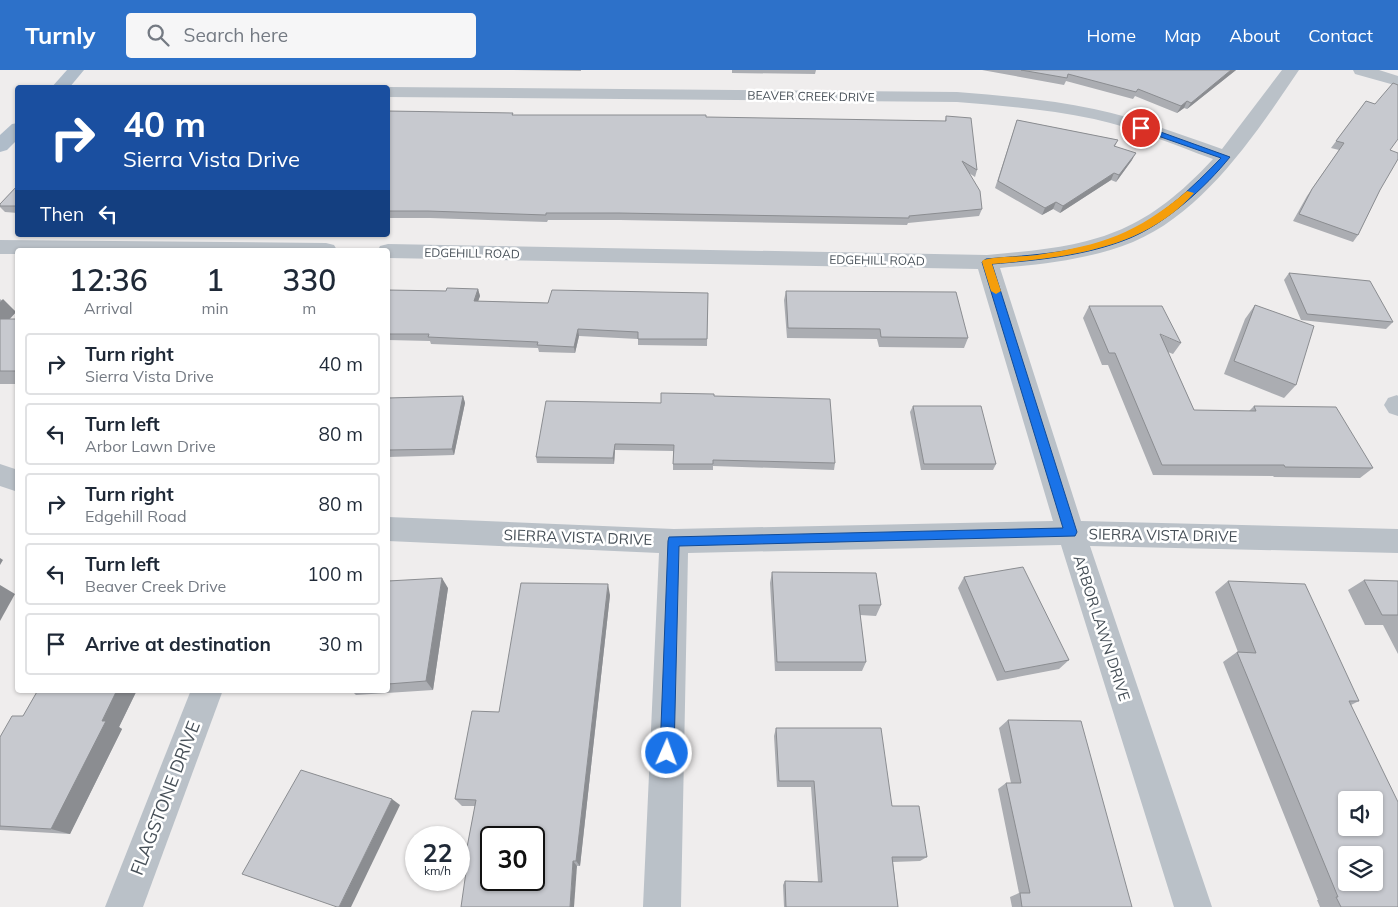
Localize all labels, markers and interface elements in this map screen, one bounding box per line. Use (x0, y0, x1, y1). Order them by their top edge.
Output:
search box (126, 13, 476, 58)
text: Turnly (25, 20, 96, 50)
icon: search (144, 21, 172, 49)
text: Search here (184, 23, 288, 47)
text: Home (1086, 24, 1136, 47)
text: Map (1164, 24, 1201, 47)
text: About (1229, 24, 1280, 47)
text: Contact (1308, 24, 1373, 47)
street label: BEAVER CREEK DRIVE (747, 87, 875, 105)
text: 40 m (123, 102, 206, 146)
icon: right (40, 105, 105, 170)
pin (1120, 107, 1162, 149)
icon: arrive (1127, 114, 1155, 142)
text: Sierra Vista Drive (123, 145, 300, 173)
icon: left (94, 200, 122, 228)
text: Then (40, 202, 84, 226)
street label: EDGEHILL ROAD (424, 245, 520, 261)
street label: EDGEHILL ROAD (829, 252, 925, 268)
text: 12:36 (69, 261, 148, 299)
text: 1 (206, 261, 224, 299)
text: 330 (282, 261, 336, 299)
text: Arrival (84, 298, 133, 318)
text: min (201, 298, 229, 318)
text: m (302, 298, 316, 318)
text: Turn right (85, 342, 174, 366)
icon: right (42, 350, 70, 378)
text: 40 m (319, 352, 363, 376)
text: Sierra Vista Drive (85, 366, 214, 386)
text: Turn left (85, 412, 160, 436)
icon: left (42, 420, 70, 448)
text: 80 m (319, 422, 363, 446)
text: Arbor Lawn Drive (85, 436, 216, 456)
text: Turn right (85, 482, 174, 506)
icon: right (42, 490, 70, 518)
text: 80 m (319, 492, 363, 516)
text: Edgehill Road (85, 506, 187, 526)
street label: SIERRA VISTA DRIVE (1089, 524, 1238, 546)
street label: SIERRA VISTA DRIVE (503, 525, 653, 549)
text: Turn left (85, 552, 160, 576)
street label: ARBOR LAWN DRIVE (1069, 553, 1135, 703)
icon: left (42, 560, 70, 588)
text: 100 m (307, 562, 363, 586)
text: Beaver Creek Drive (85, 576, 226, 596)
icon: arrive (42, 630, 70, 658)
text: Arrive at destination (85, 632, 271, 656)
text: 30 m (319, 632, 363, 656)
street label: FLAGSTONE DRIVE (125, 718, 205, 878)
position arrow (640, 726, 692, 778)
map controls (1338, 791, 1383, 891)
button: sound (1338, 791, 1383, 836)
speed limit sign: 30 (480, 826, 545, 891)
text: 22 (422, 837, 453, 868)
button: layers (1338, 846, 1383, 891)
text: km/h (424, 863, 451, 878)

